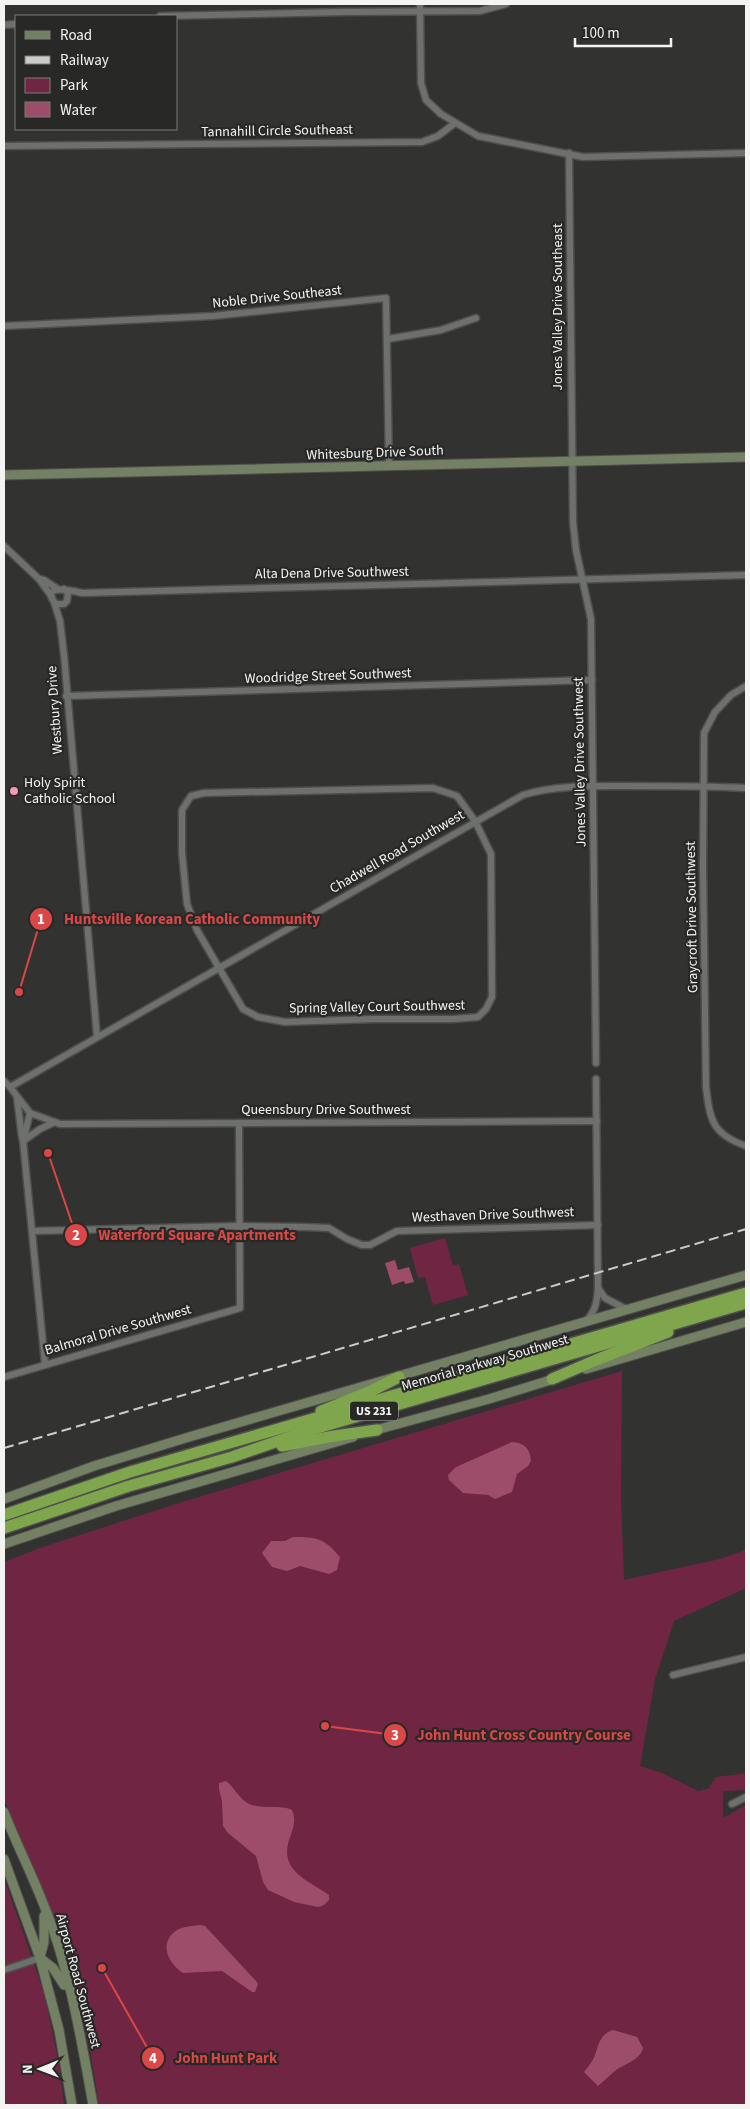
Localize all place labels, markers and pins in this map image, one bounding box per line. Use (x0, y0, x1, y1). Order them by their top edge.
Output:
place label: Holy Spirit Catholic School (24, 773, 116, 809)
marker: Holy Spirit Catholic School (8, 785, 20, 797)
callout: Huntsville Korean Catholic Community (29, 904, 330, 934)
callout: Waterford Square Apartments (63, 1220, 306, 1250)
callout: John Hunt Cross Country Course (382, 1720, 641, 1750)
callout: John Hunt Park (140, 2043, 288, 2073)

